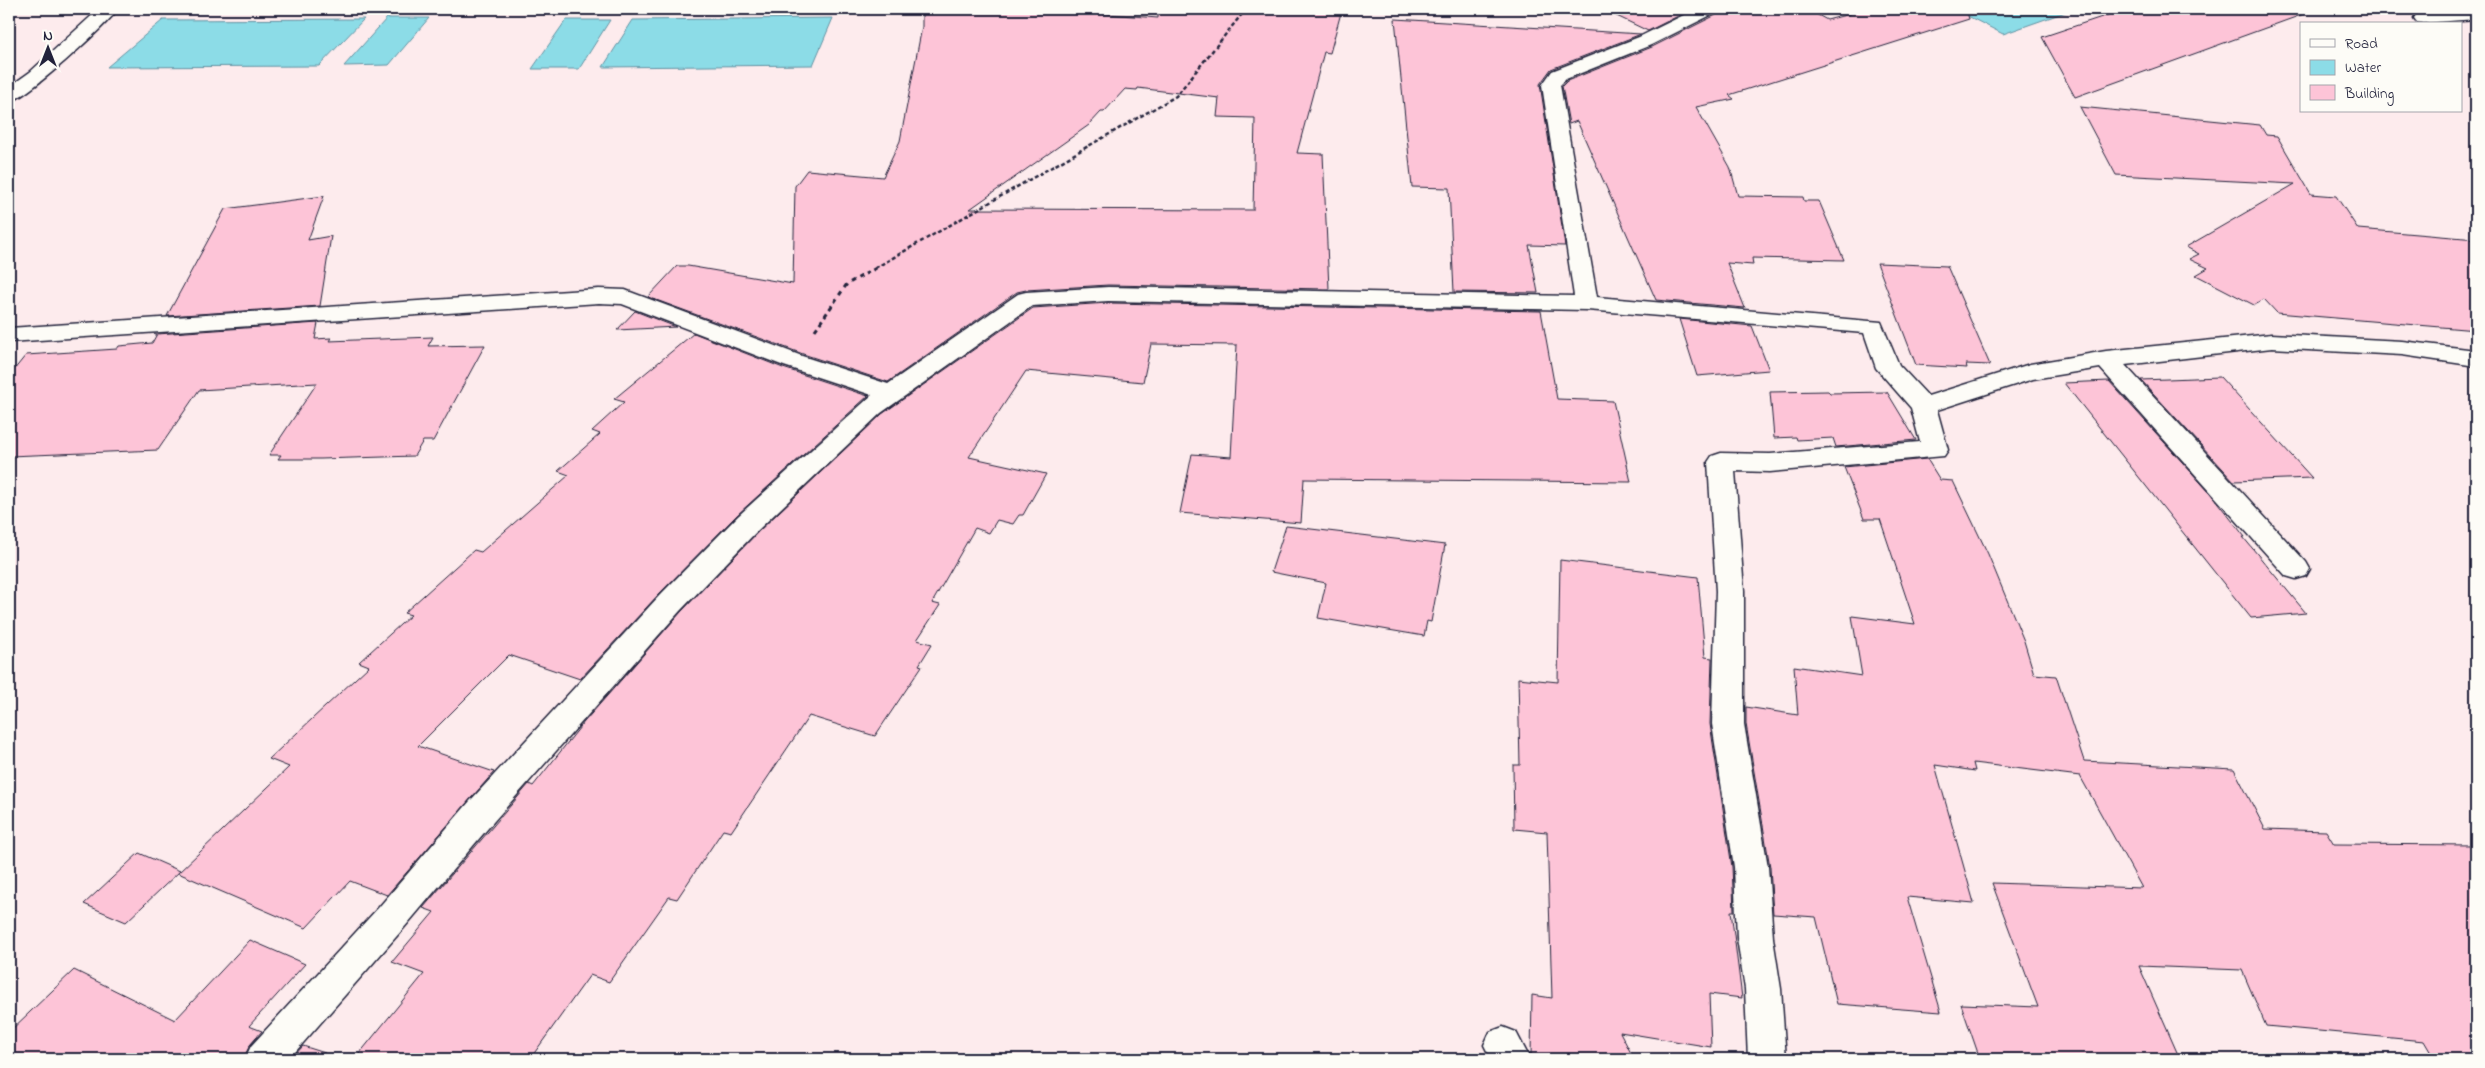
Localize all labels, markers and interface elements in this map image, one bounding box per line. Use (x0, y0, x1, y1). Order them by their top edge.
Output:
north arrow (22, 22, 72, 72)
legend (2300, 22, 2462, 112)
text: N (43, 26, 53, 47)
text: Road (2345, 33, 2378, 55)
text: Water (2345, 57, 2381, 79)
text: Building (2344, 83, 2394, 106)

